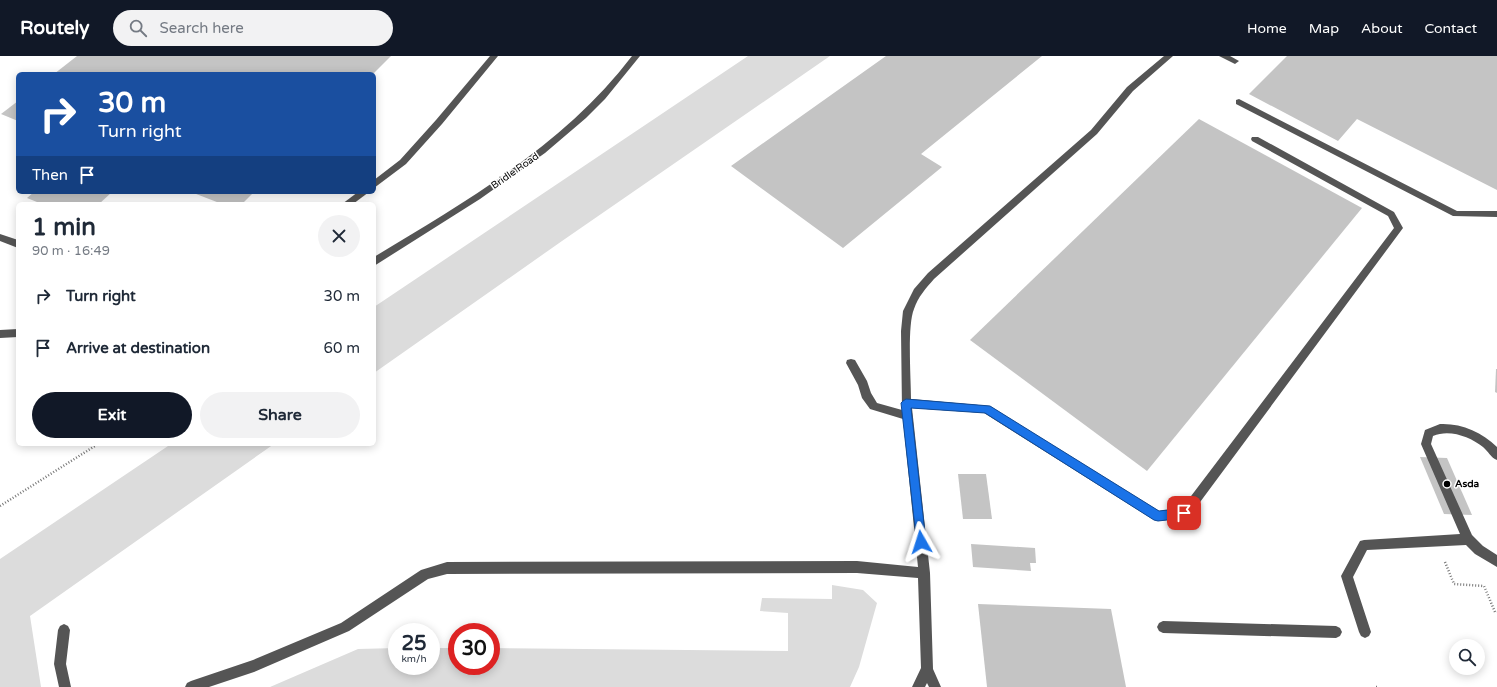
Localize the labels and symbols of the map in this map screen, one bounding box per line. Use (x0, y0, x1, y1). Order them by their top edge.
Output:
street label: Bridle Road (489, 150, 541, 192)
place label: Asda (1455, 478, 1480, 490)
marker: Asda (1442, 479, 1452, 489)
pin (1167, 496, 1201, 530)
position arrow (900, 521, 942, 563)
speed limit sign: 30 (448, 623, 500, 675)

